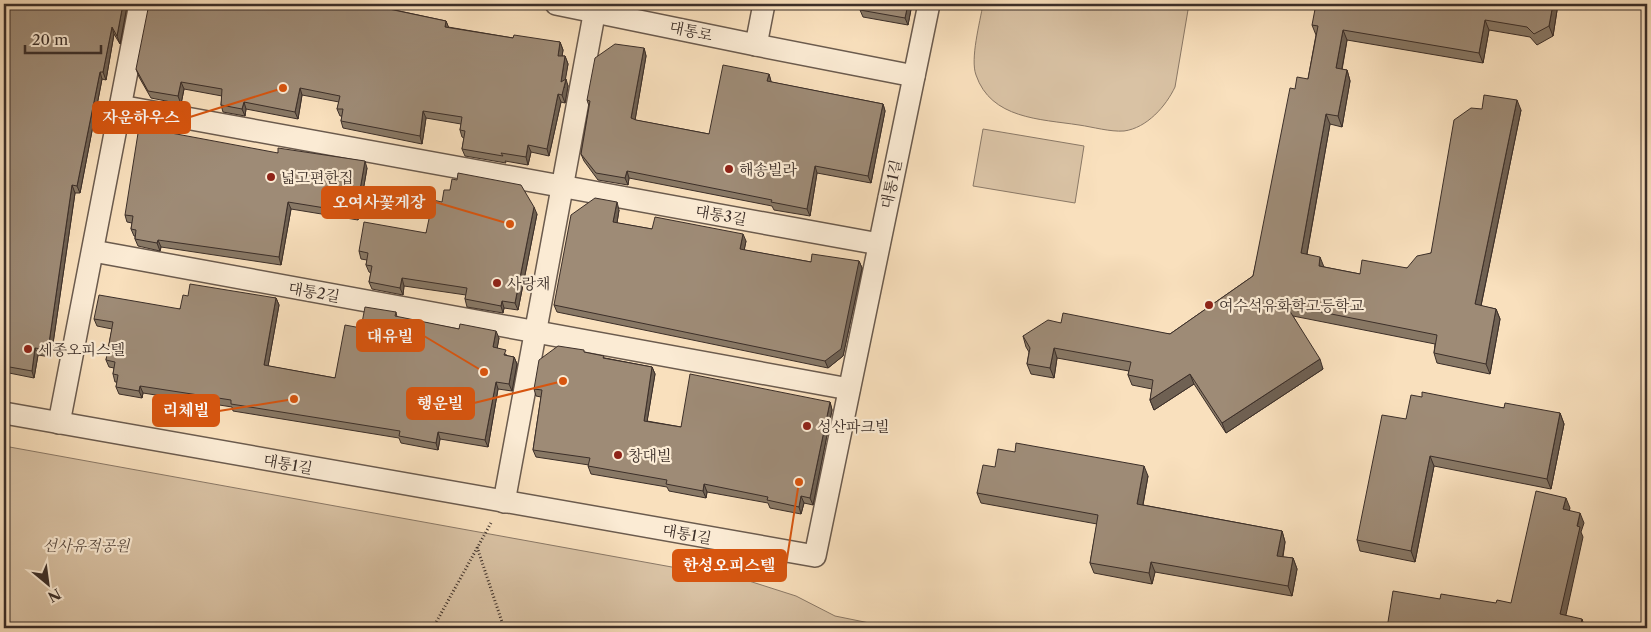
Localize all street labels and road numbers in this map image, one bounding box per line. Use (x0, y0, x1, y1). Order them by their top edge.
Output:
street label: 대통로 (668, 17, 715, 45)
street label: 대통1길 (877, 158, 905, 210)
street label: 대통3길 (694, 201, 748, 229)
street label: 대통2길 (287, 278, 341, 306)
street label: 대통1길 (262, 450, 314, 478)
street label: 대통1길 (661, 520, 713, 548)

